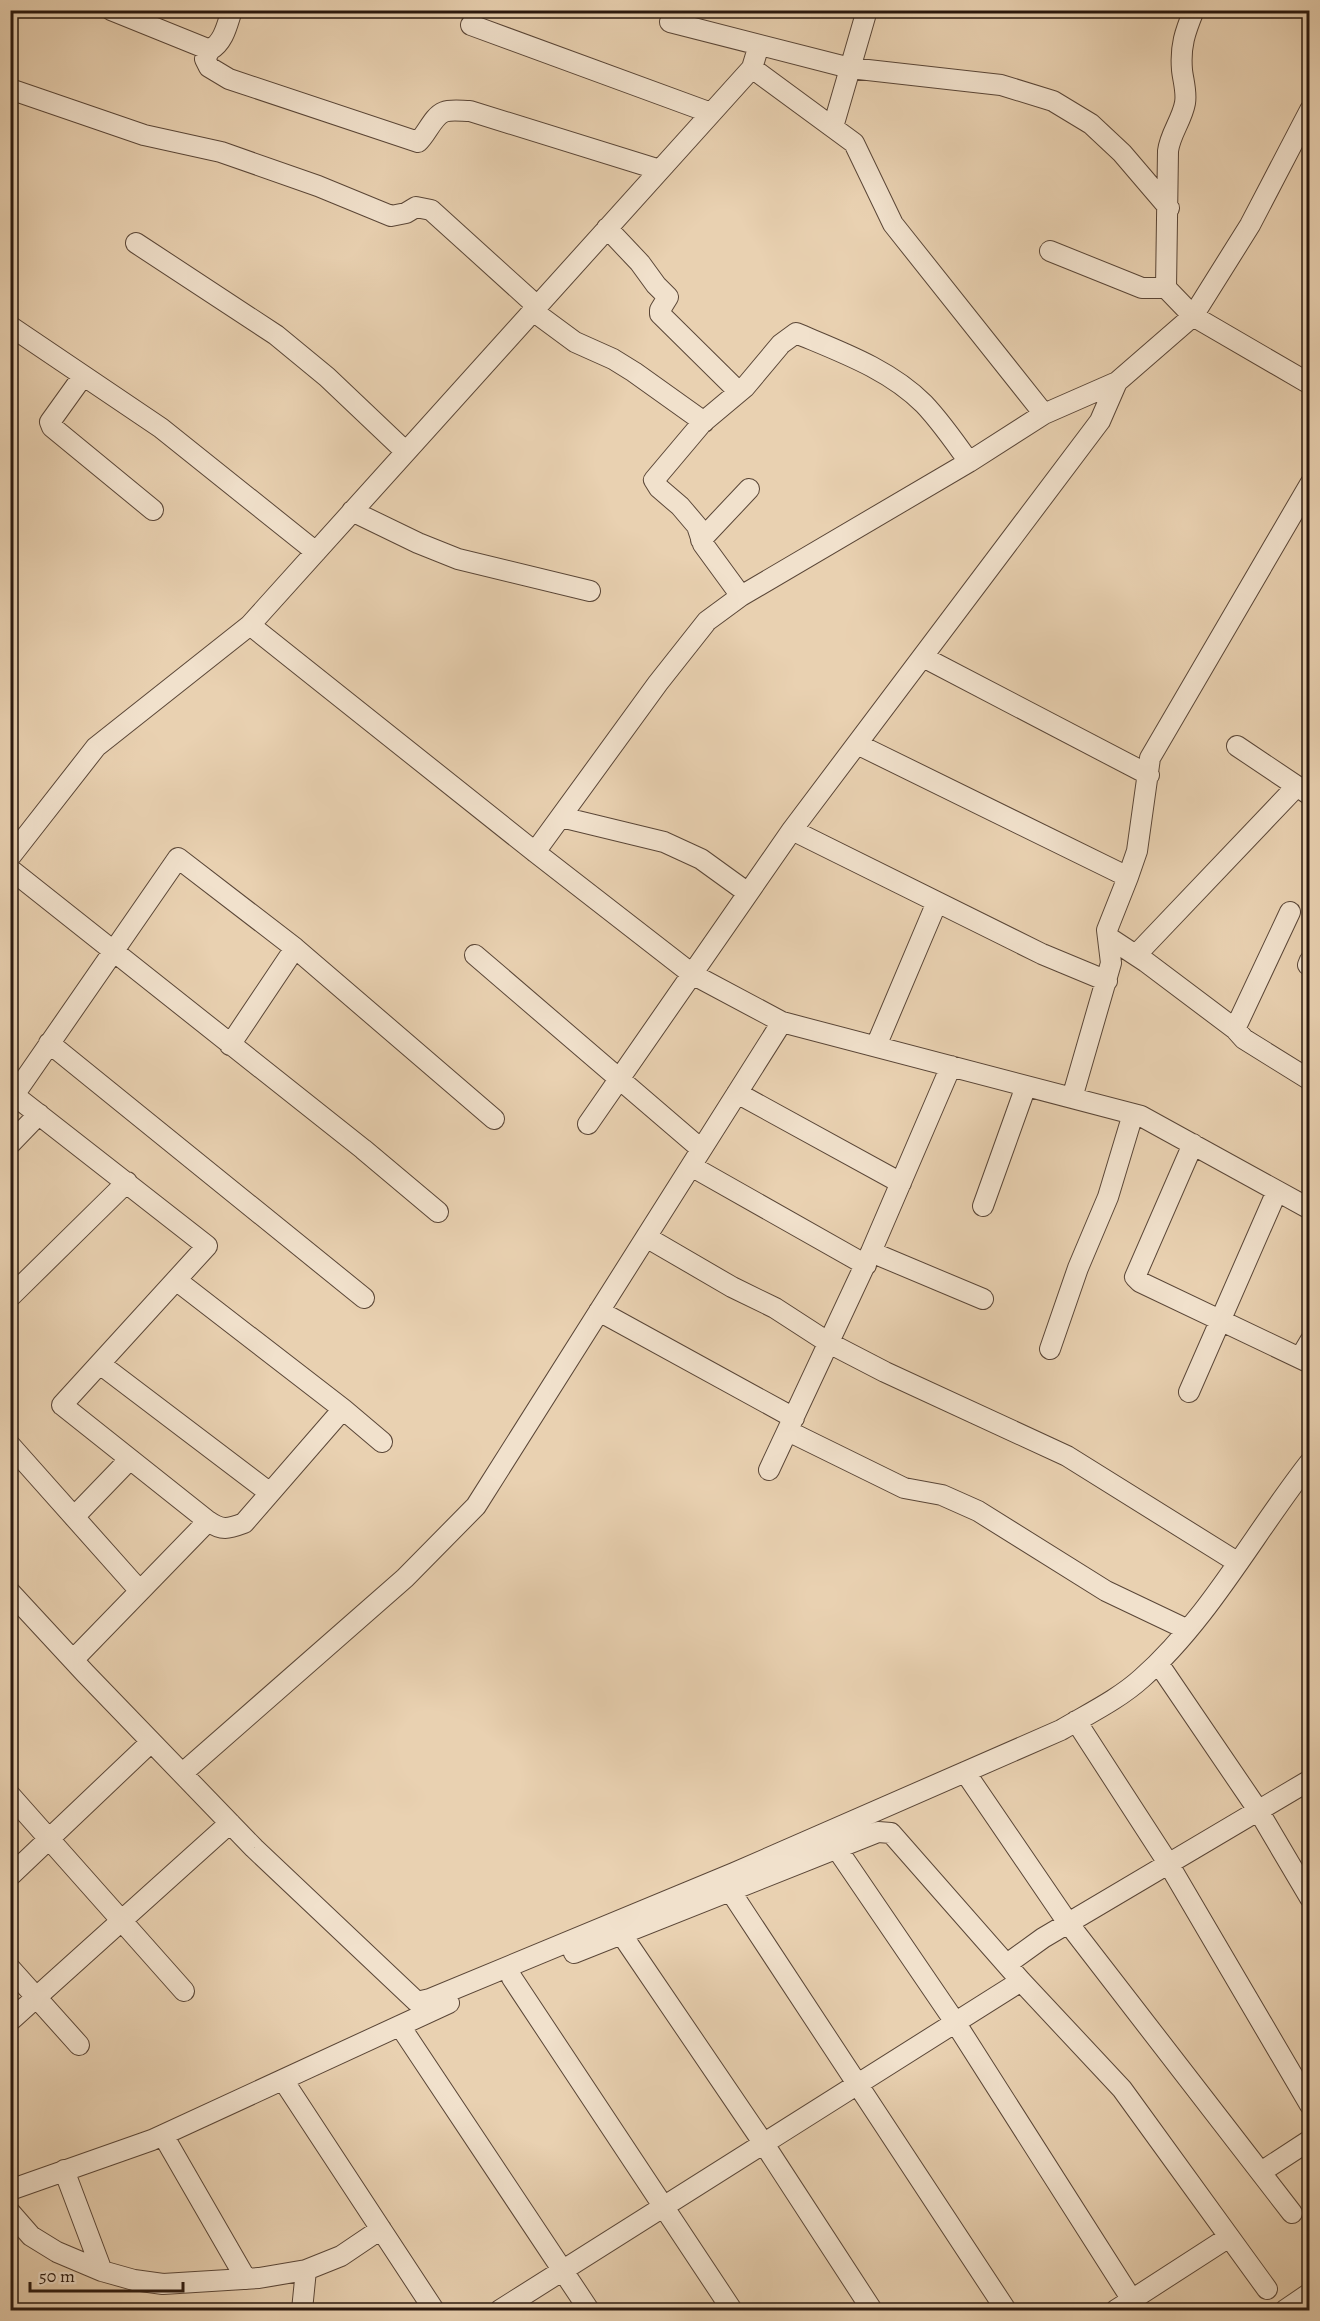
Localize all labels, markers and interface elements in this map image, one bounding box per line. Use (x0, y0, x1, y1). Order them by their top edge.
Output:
scale bar (30, 2255, 183, 2293)
text: 50 m (39, 2264, 75, 2288)

